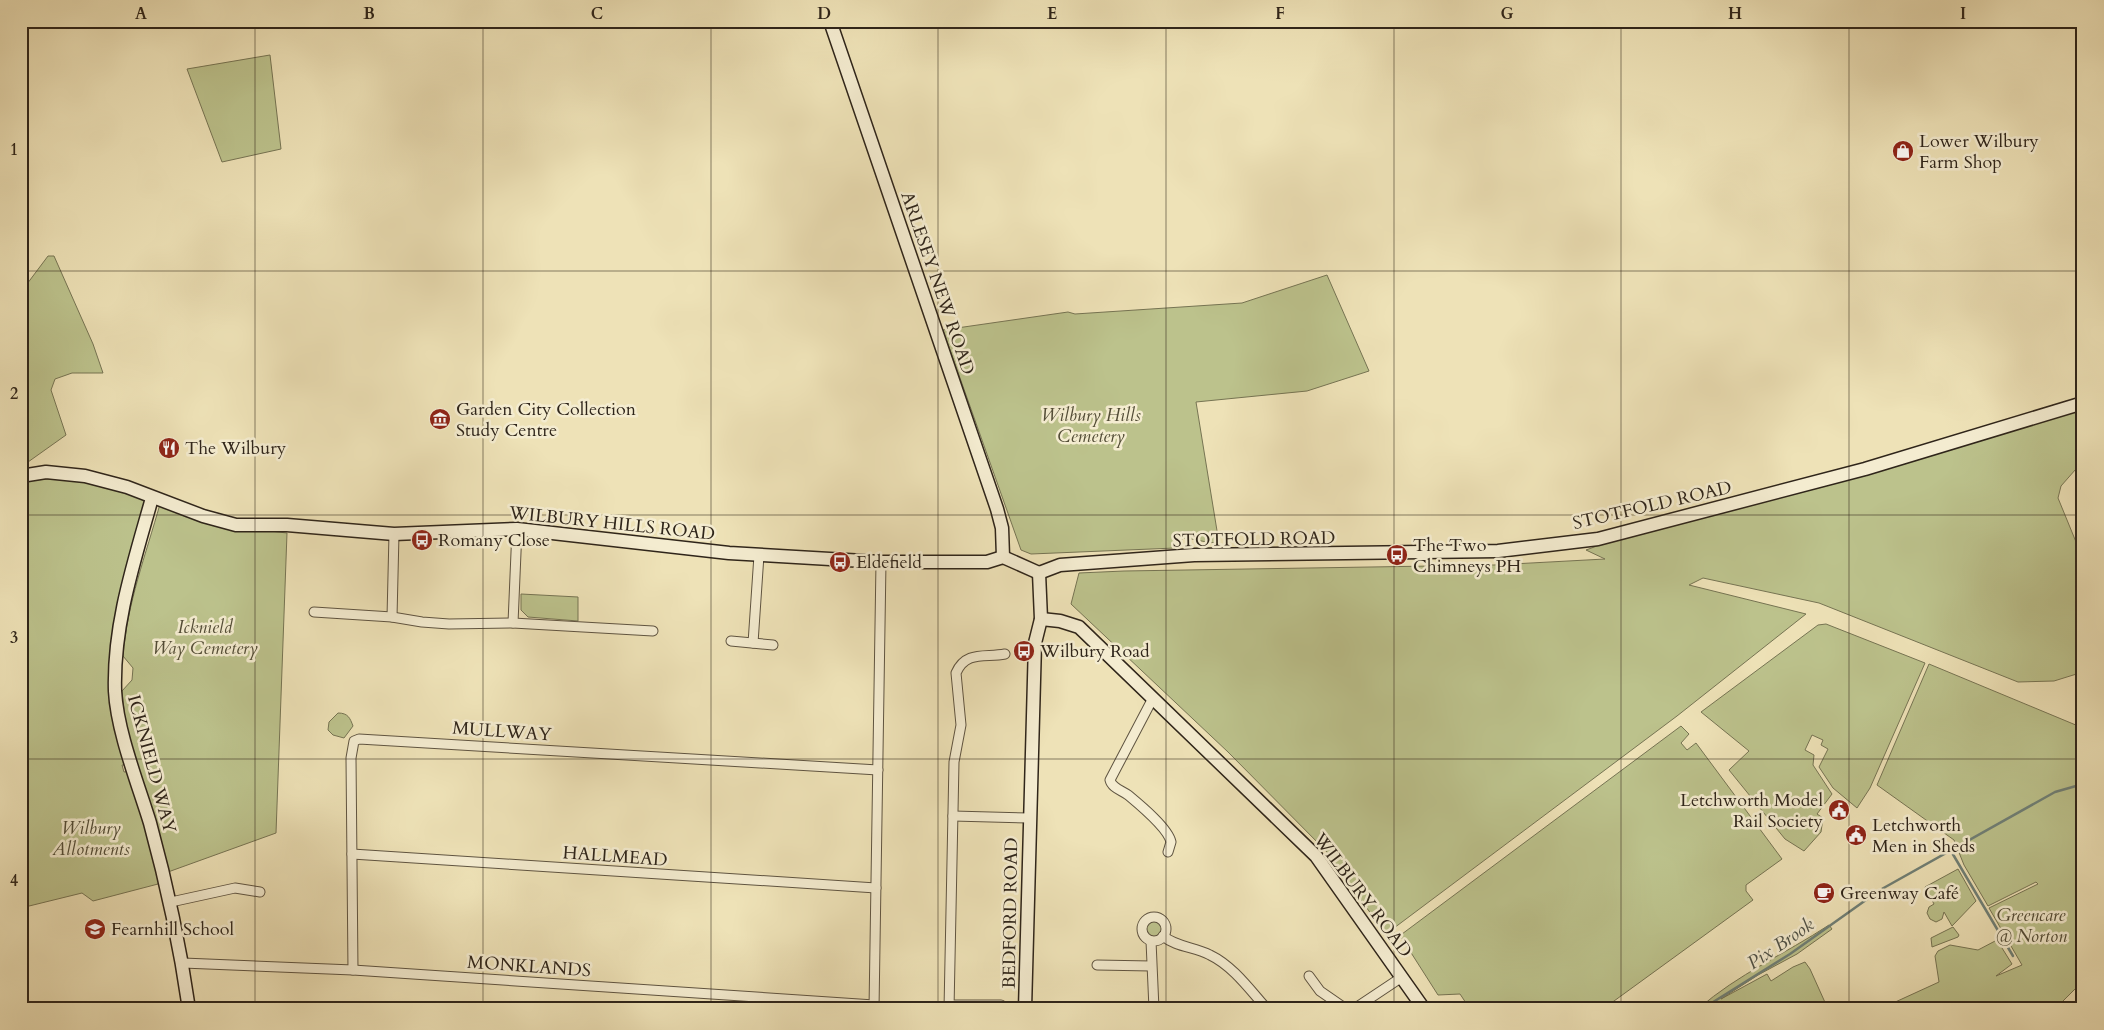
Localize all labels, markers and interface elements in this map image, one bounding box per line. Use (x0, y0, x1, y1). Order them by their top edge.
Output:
text: A (135, 3, 147, 25)
text: B (363, 3, 375, 25)
text: C (591, 3, 603, 25)
text: D (817, 3, 831, 25)
text: E (1047, 3, 1057, 25)
text: F (1275, 3, 1285, 25)
text: G (1500, 3, 1514, 25)
text: H (1728, 3, 1742, 25)
text: I (1960, 3, 1966, 25)
place label: Lower Wilbury Farm Shop (1919, 129, 2039, 175)
text: 1 (10, 139, 18, 161)
shop icon: Lower Wilbury Farm Shop (1891, 139, 1915, 163)
street label: ARLESEY NEW ROAD (894, 188, 981, 378)
text: 2 (10, 383, 18, 405)
place label: Garden City Collection Study Centre (456, 397, 637, 443)
park label: Wilbury Hills Cemetery (1041, 403, 1141, 449)
museum icon: Garden City Collection Study Centre (428, 407, 452, 431)
restaurant icon: The Wilbury (157, 436, 181, 460)
place label: The Wilbury (185, 436, 287, 461)
street label: STOTFOLD ROAD (1570, 475, 1734, 536)
street label: WILBURY HILLS ROAD (507, 500, 716, 547)
street label: STOTFOLD ROAD (1172, 526, 1336, 553)
bus stop icon: Romany Close (410, 528, 434, 552)
place label: Romany Close (438, 528, 550, 553)
place label: The Two Chimneys PH (1413, 533, 1521, 579)
bus stop icon: The Two Chimneys PH (1385, 543, 1409, 567)
bus stop icon: Eldefield (828, 550, 852, 574)
place label: Eldefield (856, 550, 922, 575)
park label: Icknield Way Cemetery (152, 615, 258, 661)
text: 3 (10, 627, 18, 649)
bus stop icon: Wilbury Road (1012, 639, 1036, 663)
place label: Wilbury Road (1039, 639, 1150, 664)
street label: ICKNIELD WAY (121, 692, 182, 837)
street label: MULLWAY (451, 716, 553, 747)
place label: Letchworth Model Rail Society (1680, 788, 1823, 834)
public building icon: Letchworth Model Rail Society (1827, 798, 1851, 822)
place label: Letchworth Men in Sheds (1872, 813, 1975, 859)
park label: Wilbury Allotments (51, 816, 130, 862)
public building icon: Letchworth Men in Sheds (1844, 823, 1868, 847)
street label: WILBURY ROAD (1307, 827, 1418, 963)
street label: BEDFORD ROAD (997, 837, 1024, 989)
street label: HALLMEAD (562, 840, 668, 873)
text: 4 (10, 870, 18, 892)
cafe icon: Greenway Café (1812, 881, 1836, 905)
place label: Greenway Café (1840, 881, 1959, 906)
park label: Greencare @ Norton (1995, 903, 2067, 949)
water label: Pix Brook (1742, 911, 1820, 976)
school or university icon: Fearnhill School (83, 917, 107, 941)
place label: Fearnhill School (111, 917, 235, 942)
street label: MONKLANDS (466, 950, 592, 983)

